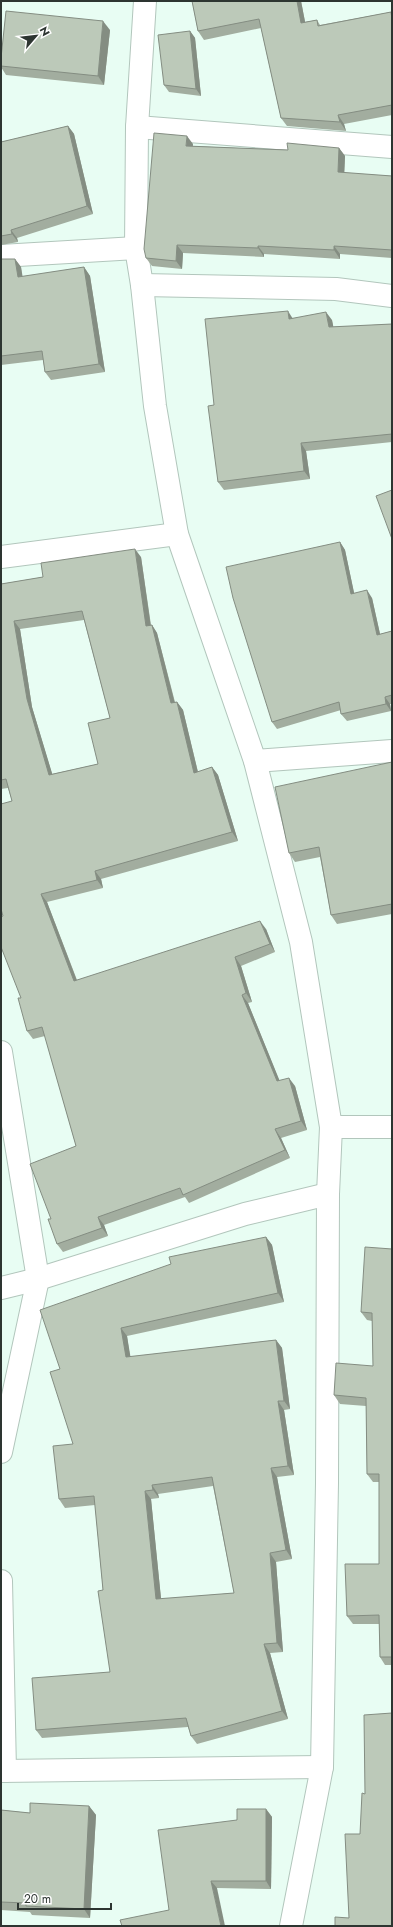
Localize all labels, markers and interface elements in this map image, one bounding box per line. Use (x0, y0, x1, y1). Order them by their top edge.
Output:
north arrow (16, 16, 56, 56)
text: N (36, 24, 54, 39)
scale bar (18, 1885, 111, 1911)
text: 20 m (24, 1890, 51, 1908)

